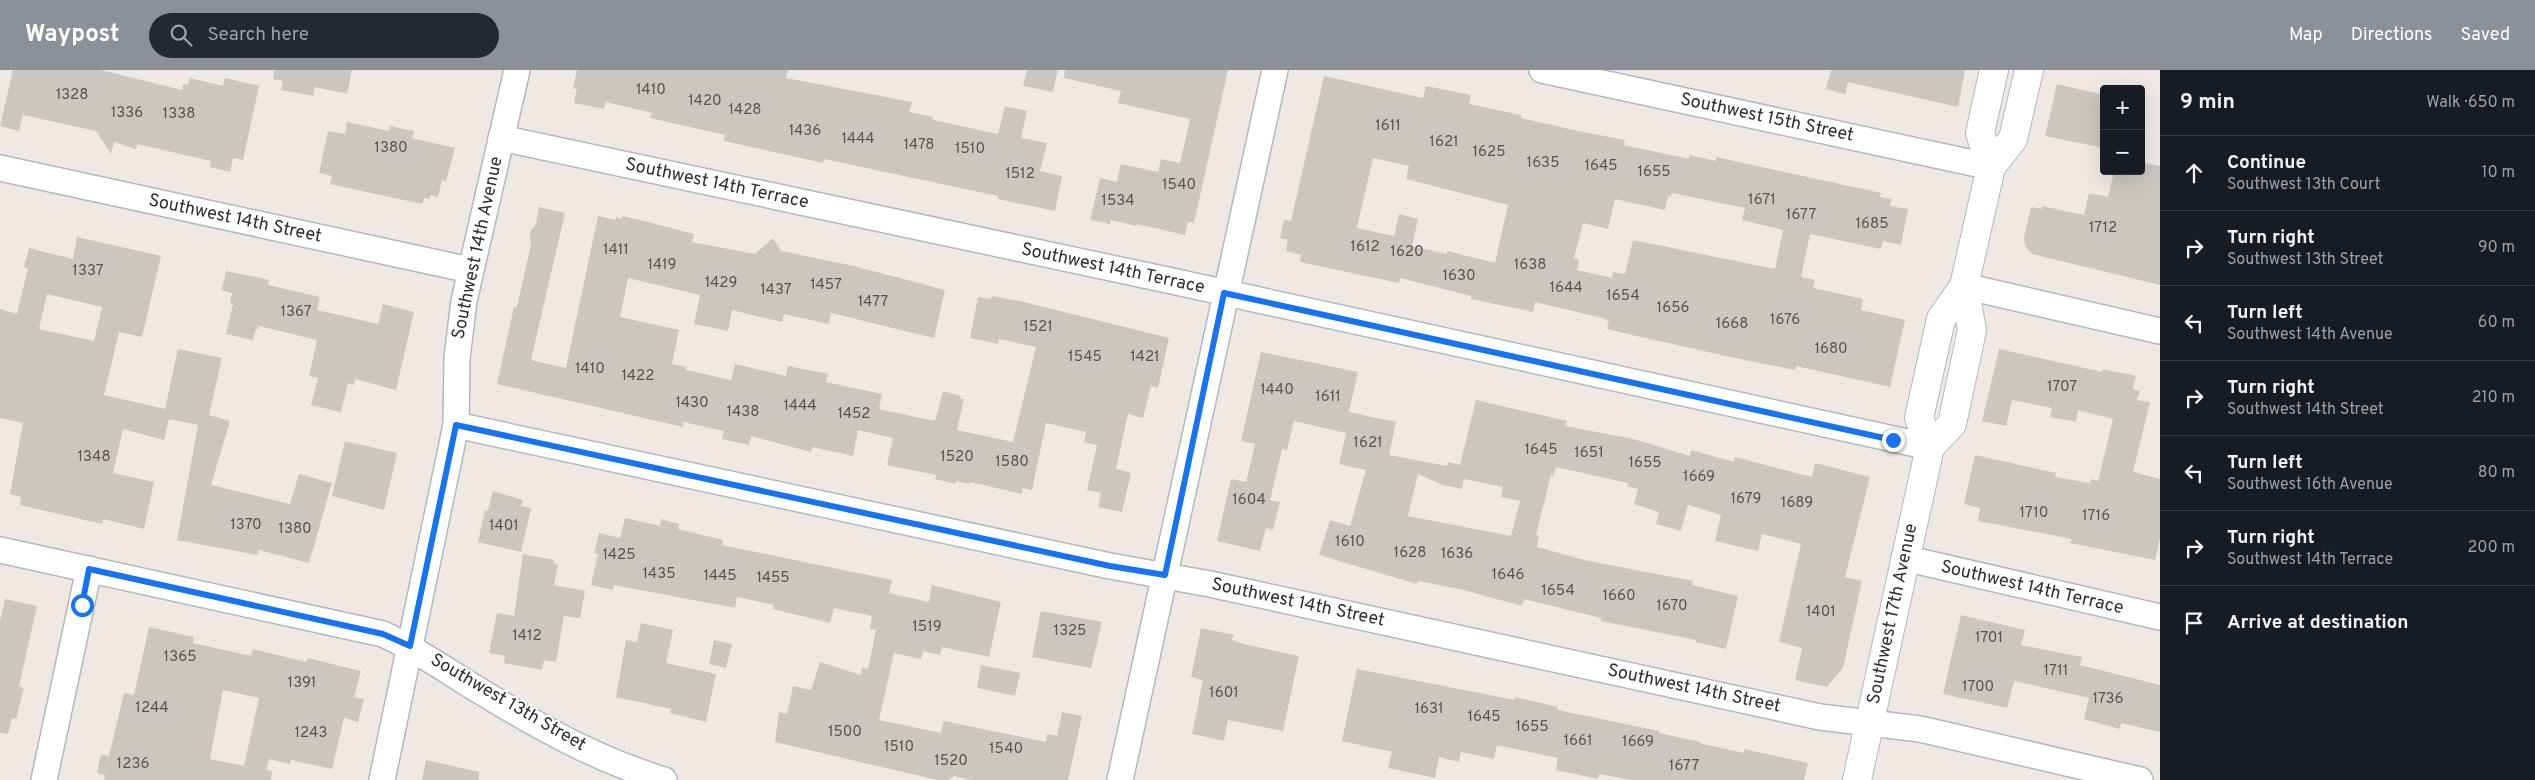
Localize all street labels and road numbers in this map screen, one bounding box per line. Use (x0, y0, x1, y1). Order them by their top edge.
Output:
street label: Southwest 15th Street (1678, 88, 1856, 148)
street label: Southwest 14th Terrace (623, 153, 811, 215)
street label: Southwest 14th Avenue (447, 154, 509, 342)
street label: Southwest 14th Street (146, 189, 324, 249)
street label: Southwest 14th Terrace (1019, 238, 1207, 300)
street label: Southwest 17th Avenue (1863, 521, 1923, 707)
street label: Southwest 14th Terrace (1938, 556, 2126, 620)
street label: Southwest 14th Street (1209, 573, 1387, 633)
street label: Southwest 13th Street (426, 649, 590, 757)
street label: Southwest 14th Street (1605, 659, 1783, 719)

